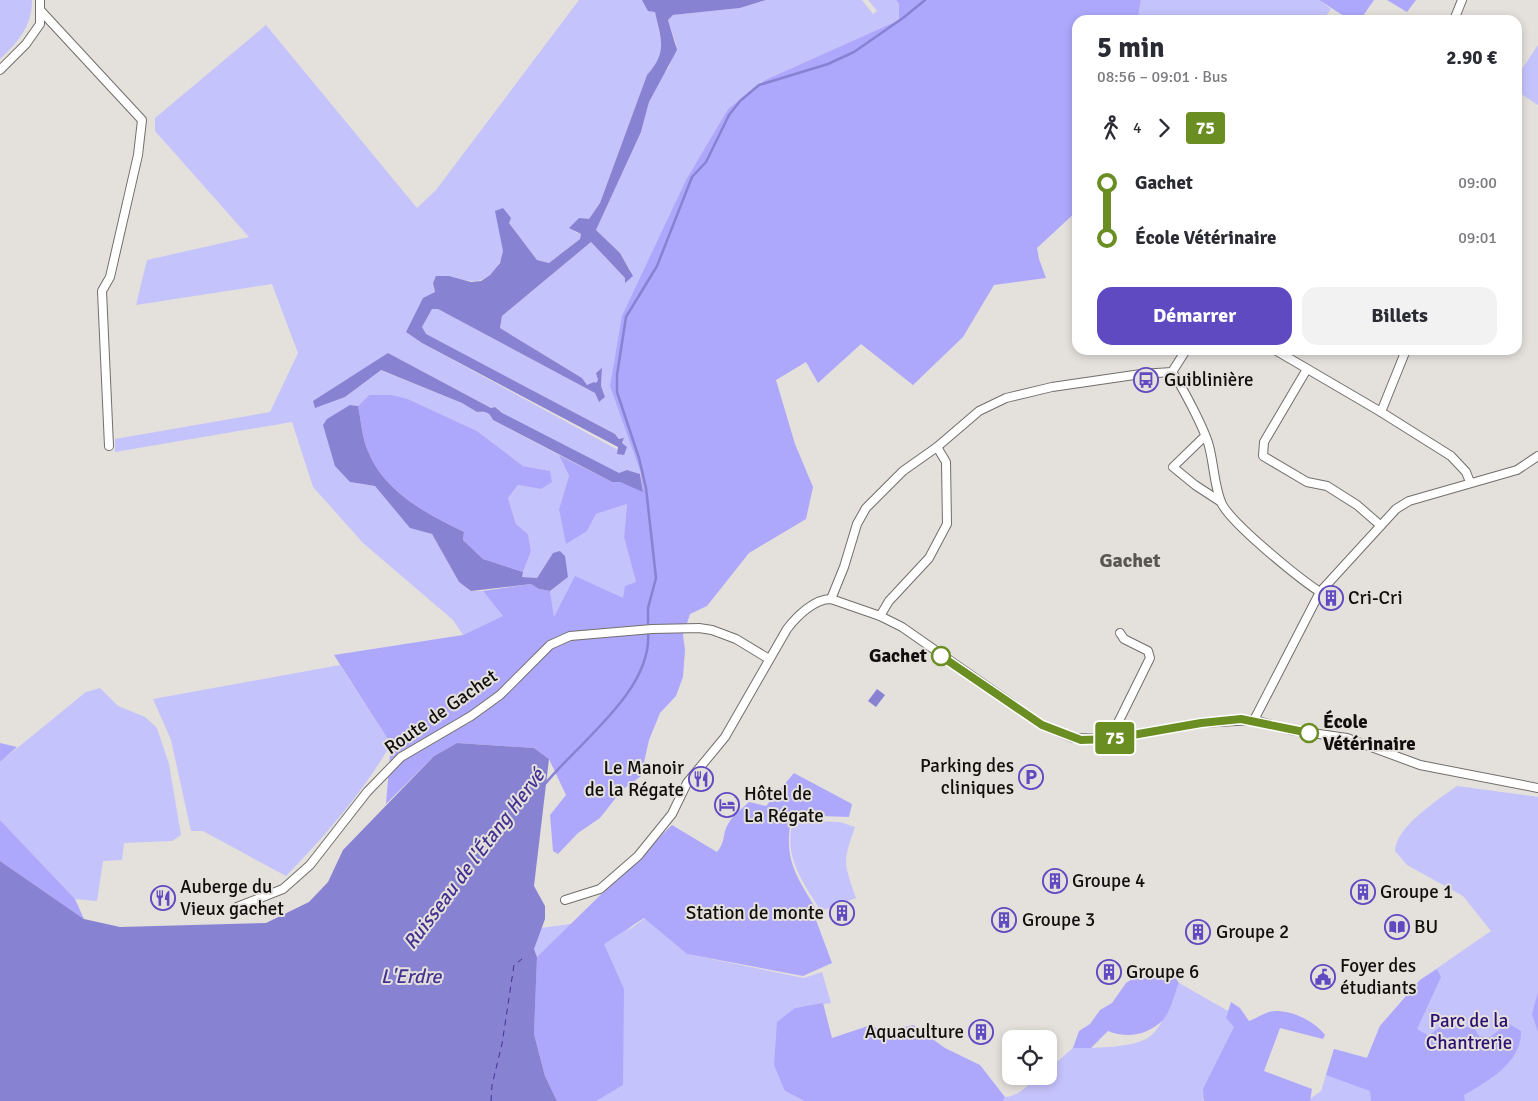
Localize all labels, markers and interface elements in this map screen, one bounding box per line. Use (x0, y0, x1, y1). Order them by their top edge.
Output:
text: 5 min (1097, 31, 1165, 65)
text: 2.90 € (1446, 46, 1497, 70)
text: 08:56 – 09:01 · Bus (1097, 67, 1228, 87)
icon: walk (1097, 114, 1125, 142)
icon: forward (1150, 114, 1178, 142)
text: 75 (1196, 117, 1215, 139)
text: 4 (1133, 118, 1142, 138)
text: Gachet (1135, 171, 1193, 195)
text: 09:00 (1458, 173, 1497, 193)
text: École Vétérinaire (1135, 226, 1276, 250)
text: 09:01 (1458, 228, 1497, 248)
button: Démarrer (1097, 287, 1292, 345)
button: Billets (1302, 287, 1497, 345)
bus stop icon: Guiblinière (1133, 367, 1159, 393)
place label: Guiblinière (1164, 368, 1254, 392)
district label: Gachet (1099, 548, 1161, 573)
building icon: Cri-Cri (1318, 585, 1344, 611)
place label: Cri-Cri (1348, 586, 1403, 610)
place label: Gachet (869, 644, 927, 668)
marker: Gachet (931, 646, 951, 666)
street label: Route de Gachet (380, 664, 502, 760)
place label: École Vétérinaire (1323, 710, 1416, 756)
line badge: 75 (1092, 722, 1138, 754)
marker: École Vétérinaire (1299, 723, 1319, 743)
text: 75 (1105, 727, 1125, 749)
place label: Parking des cliniques (920, 754, 1014, 800)
place label: Le Manoir de la Régate (585, 756, 684, 802)
water label: Ruisseau de l'Étang Hervé (398, 762, 551, 954)
parking icon: Parking des cliniques (1018, 764, 1044, 790)
restaurant icon: Le Manoir de la Régate (688, 766, 714, 792)
place label: Hôtel de La Régate (744, 782, 824, 828)
hotel icon: Hôtel de La Régate (714, 792, 740, 818)
building icon: Groupe 4 (1042, 868, 1068, 894)
place label: Groupe 4 (1072, 869, 1145, 893)
place label: Auberge du Vieux gachet (180, 875, 284, 921)
building icon: Groupe 1 (1350, 879, 1376, 905)
place label: Groupe 1 (1380, 880, 1453, 904)
restaurant icon: Auberge du Vieux gachet (150, 885, 176, 911)
building icon: Station de monte (829, 900, 855, 926)
place label: Station de monte (686, 901, 824, 925)
building icon: Groupe 3 (991, 907, 1017, 933)
place label: Groupe 3 (1022, 908, 1095, 932)
library icon: BU (1384, 914, 1410, 940)
place label: BU (1414, 915, 1438, 939)
building icon: Groupe 2 (1185, 919, 1211, 945)
place label: Groupe 2 (1216, 920, 1289, 944)
place label: Foyer des étudiants (1340, 954, 1417, 1000)
building icon: Groupe 6 (1096, 959, 1122, 985)
place label: Groupe 6 (1126, 960, 1199, 984)
water label: L'Erdre (381, 964, 442, 989)
public building icon: Foyer des étudiants (1310, 964, 1336, 990)
park label: Parc de la Chantrerie (1426, 1009, 1512, 1055)
building icon: Aquaculture (968, 1019, 994, 1045)
place label: Aquaculture (865, 1020, 964, 1044)
map controls (1002, 1030, 1057, 1085)
button: locate (1002, 1030, 1057, 1085)

